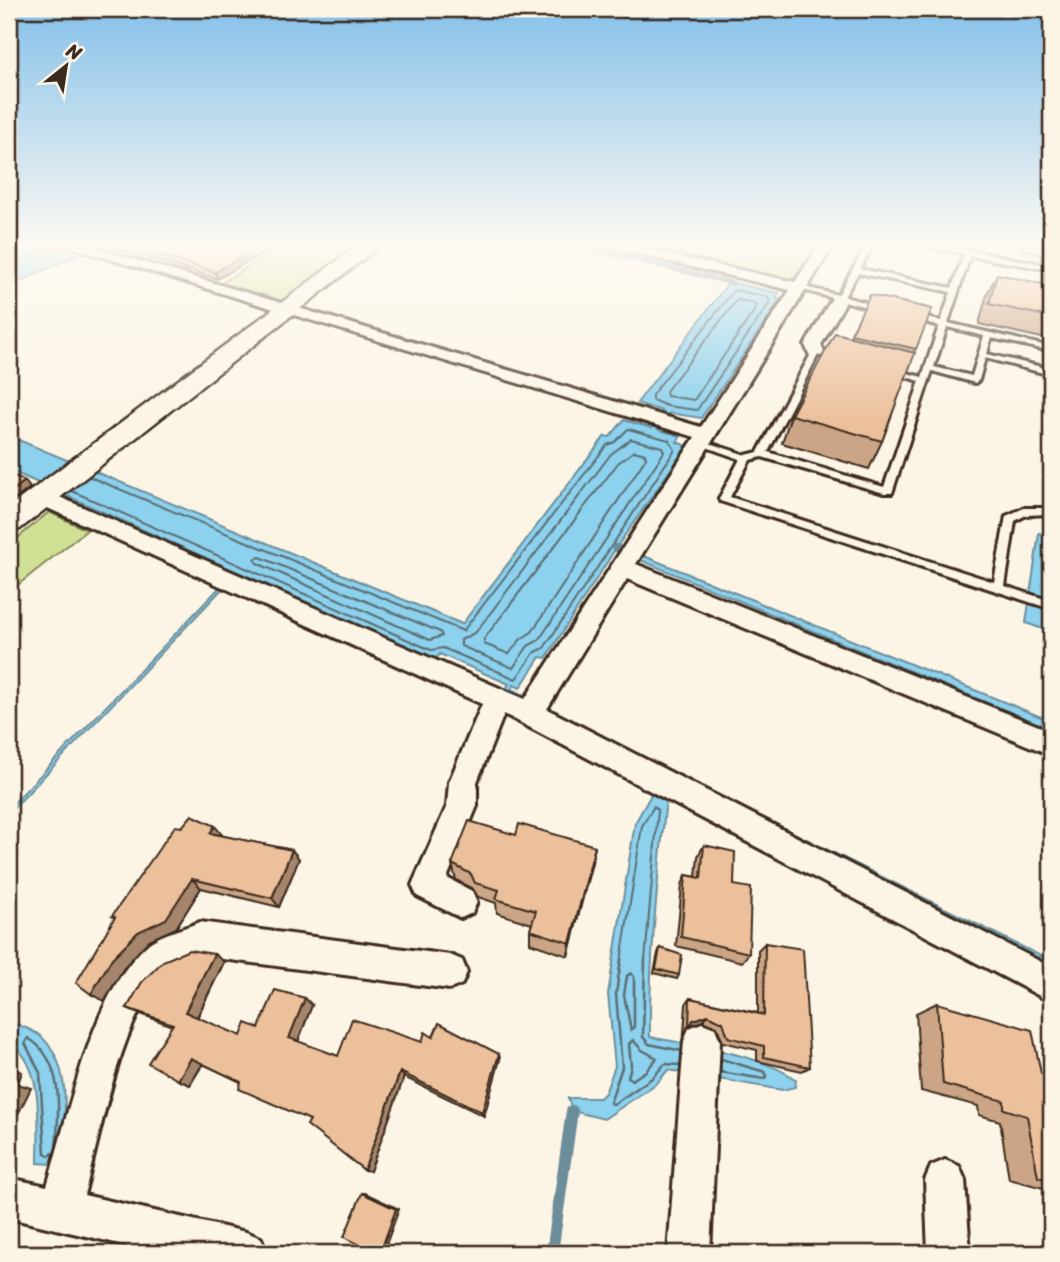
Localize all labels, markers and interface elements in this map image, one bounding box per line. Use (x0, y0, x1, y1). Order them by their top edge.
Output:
north arrow (32, 32, 102, 102)
text: N (59, 34, 89, 70)

